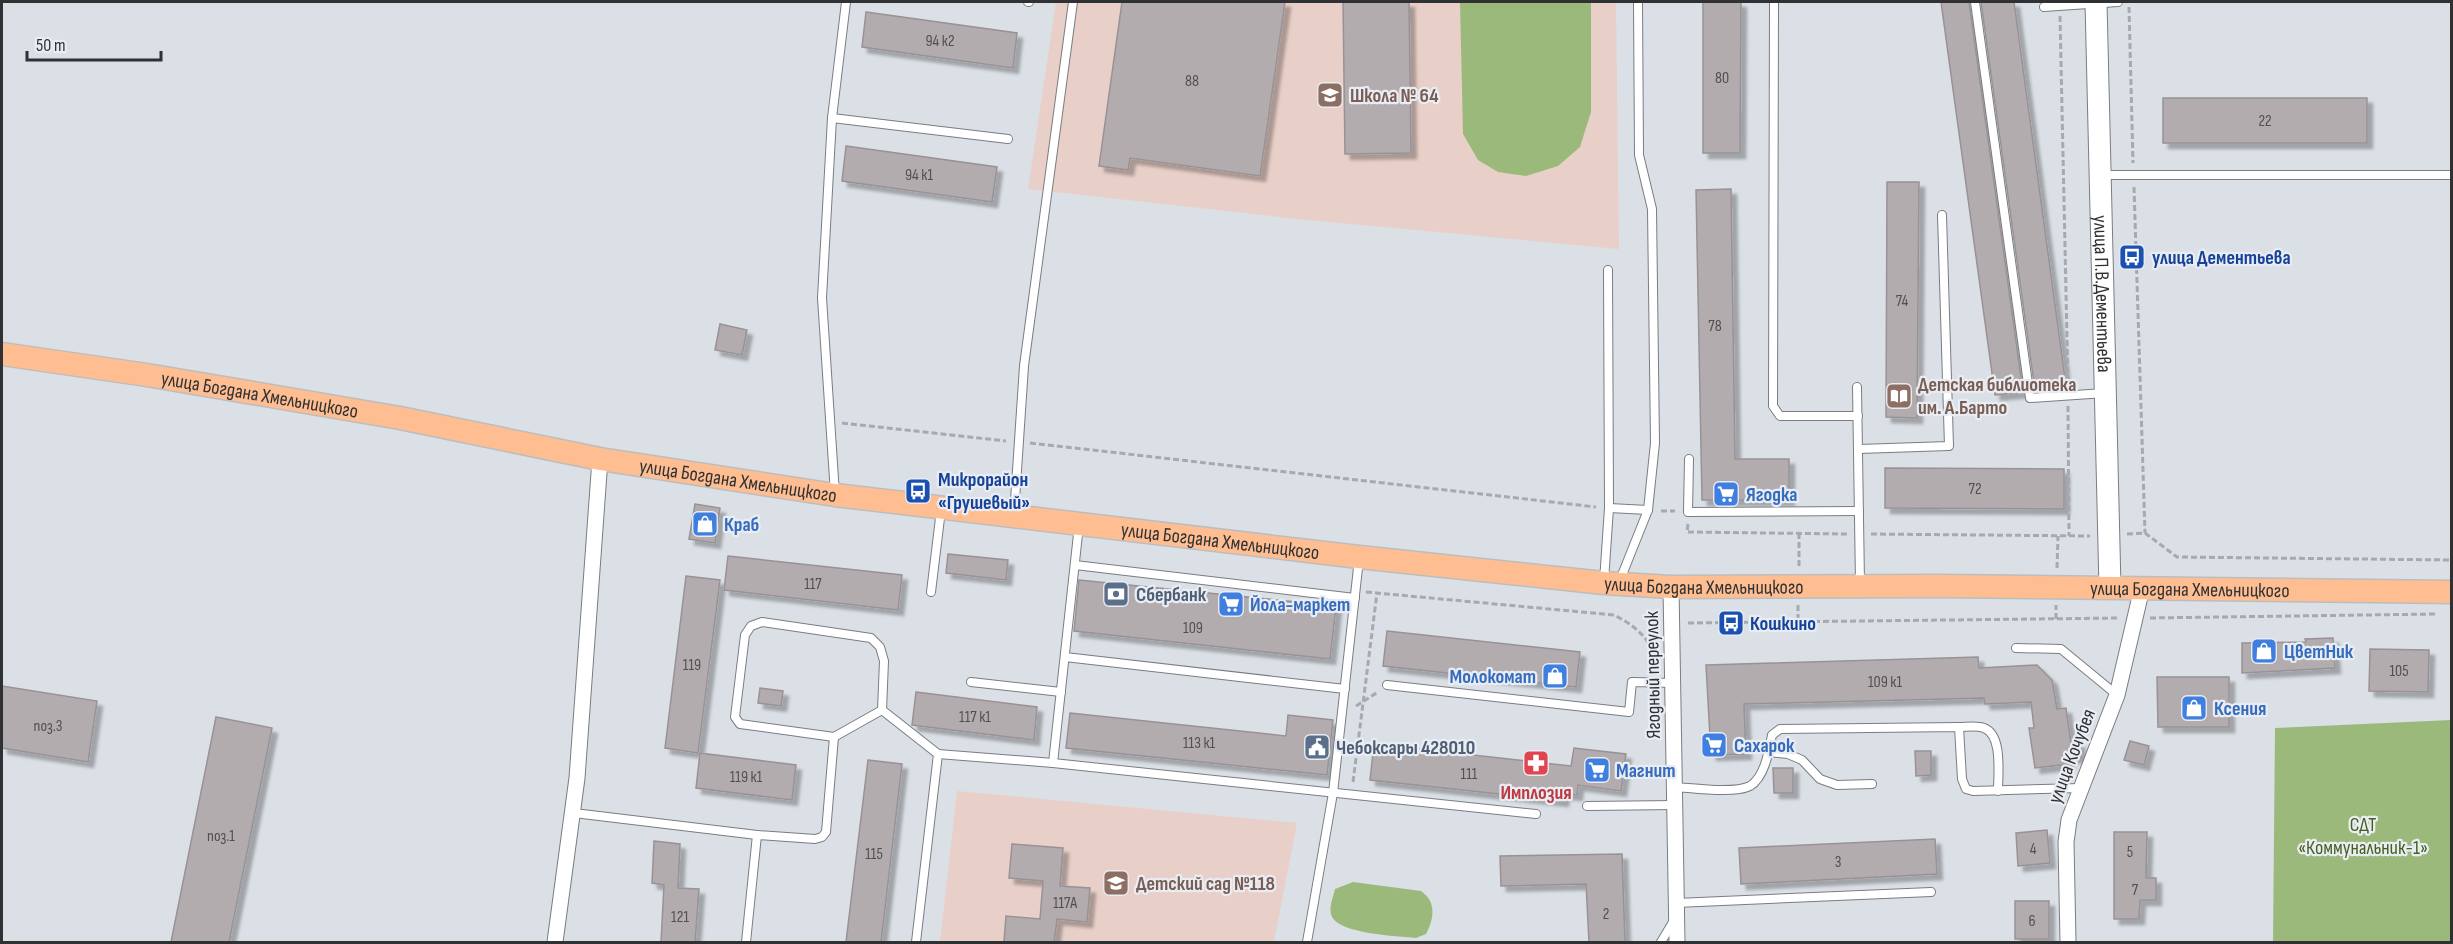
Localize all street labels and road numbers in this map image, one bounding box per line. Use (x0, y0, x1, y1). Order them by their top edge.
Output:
street label: улица П.В.Дементьева (2088, 215, 2116, 373)
street label: улица Богдана Хмельницкого (159, 367, 360, 424)
street label: улица Богдана Хмельницкого (637, 454, 838, 508)
street label: улица Богдана Хмельницкого (1120, 518, 1321, 565)
street label: улица Богдана Хмельницкого (1603, 572, 1804, 600)
street label: улица Богдана Хмельницкого (2090, 577, 2290, 603)
street label: Ягодный переулок (1640, 610, 1666, 739)
street label: улица Кочубея (2043, 706, 2101, 807)

